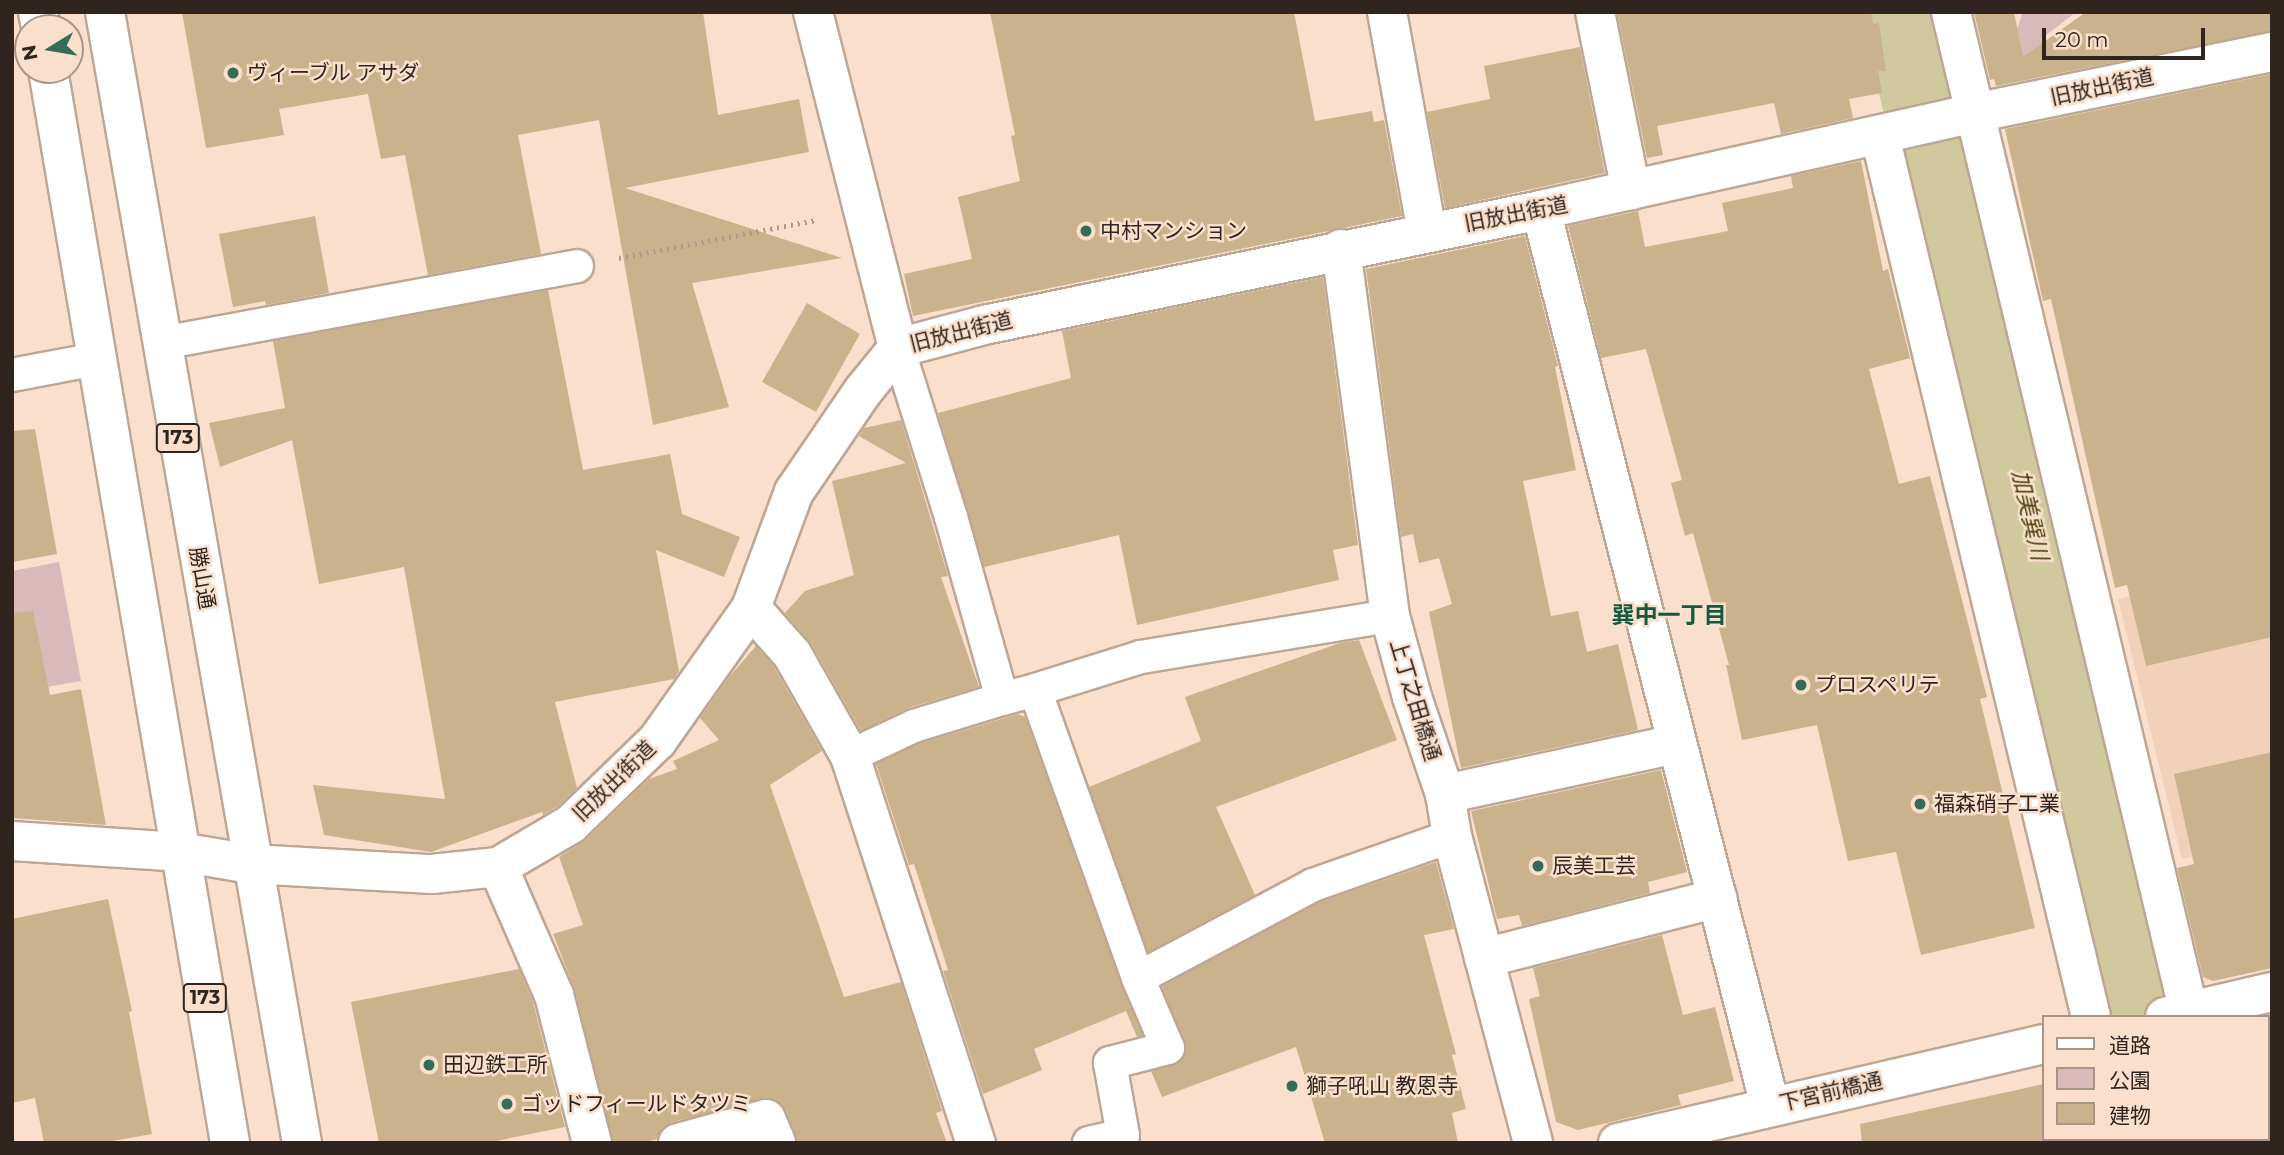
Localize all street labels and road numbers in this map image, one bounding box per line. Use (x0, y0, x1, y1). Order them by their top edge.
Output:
street label: 旧放出街道 (2048, 64, 2156, 110)
street label: 旧放出街道 (1462, 192, 1570, 236)
street label: 旧放出街道 (907, 307, 1015, 357)
road number: 173 (155, 422, 201, 453)
street label: 勝山通 (184, 545, 220, 611)
street label: 上丁之田橋通 (1385, 636, 1445, 764)
street label: 旧放出街道 (567, 735, 661, 827)
road number: 173 (182, 982, 228, 1014)
street label: 下宮前橋通 (1777, 1068, 1885, 1116)

